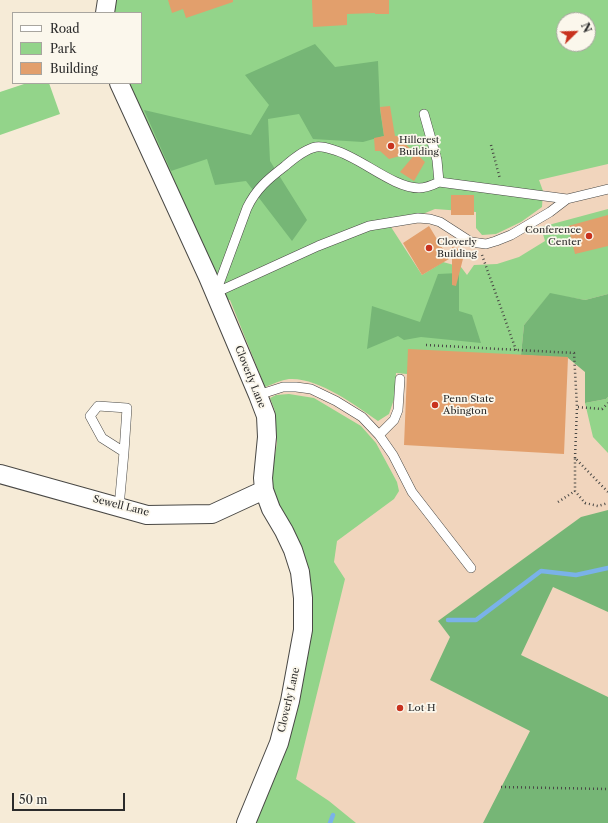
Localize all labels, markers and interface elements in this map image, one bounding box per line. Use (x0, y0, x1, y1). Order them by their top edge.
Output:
legend (12, 12, 142, 84)
north arrow (556, 12, 596, 52)
text: Road (50, 21, 80, 36)
text: N (578, 21, 594, 35)
text: Park (50, 41, 76, 56)
text: Building (50, 61, 98, 76)
place label: Hillcrest Building (399, 134, 439, 158)
marker: Hillcrest Building (386, 141, 396, 151)
place label: Conference Center (525, 224, 581, 248)
marker: Conference Center (584, 231, 594, 241)
place label: Cloverly Building (437, 236, 477, 260)
marker: Cloverly Building (424, 243, 434, 253)
street label: Cloverly Lane (232, 344, 268, 410)
place label: Penn State Abington (443, 393, 494, 416)
marker: Penn State Abington (430, 400, 440, 410)
street label: Sewell Lane (92, 493, 150, 519)
street label: Cloverly Lane (276, 666, 302, 734)
place label: Lot H (408, 702, 435, 714)
marker: Lot H (395, 703, 405, 713)
scale bar (14, 785, 127, 811)
text: 50 m (19, 792, 48, 807)

